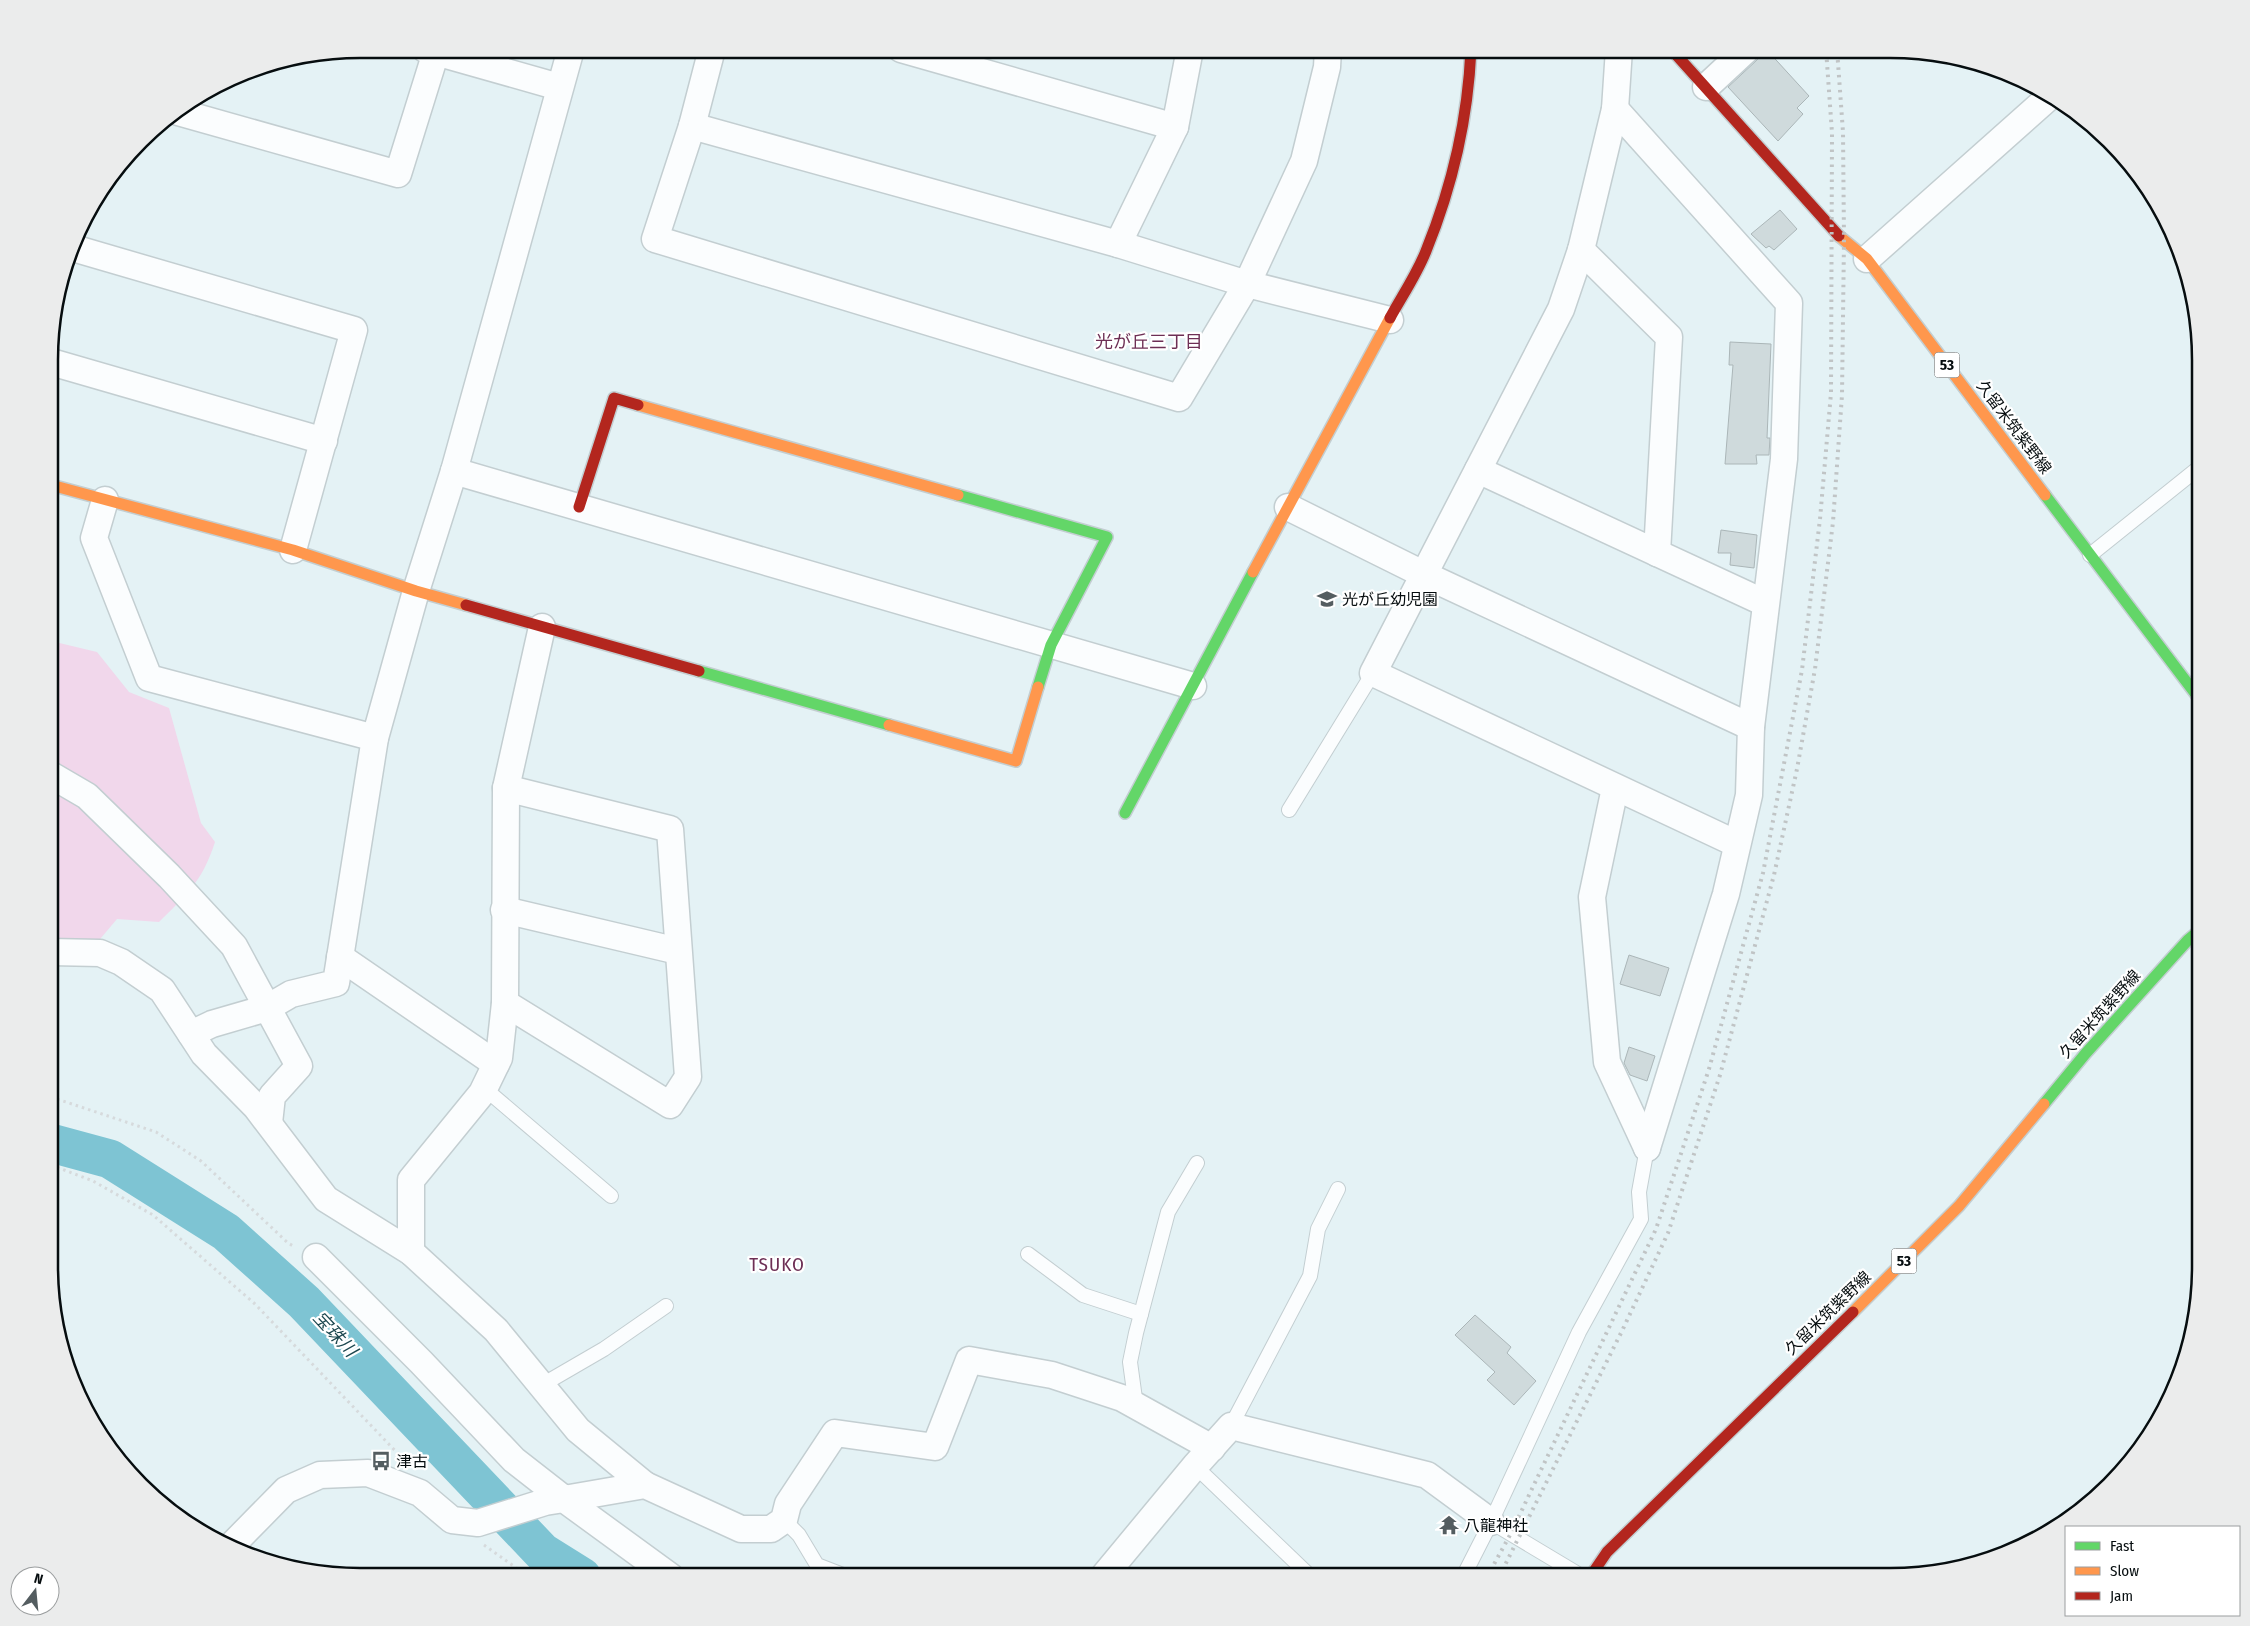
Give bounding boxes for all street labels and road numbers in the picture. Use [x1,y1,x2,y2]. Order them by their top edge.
road number: 53 [1934,352,1960,378]
street label: 久留米筑紫野線 [1973,377,2055,477]
street label: 久留米筑紫野線 [2055,966,2145,1062]
road number: 53 [1892,1248,1916,1274]
street label: 久留米筑紫野線 [1781,1267,1875,1359]

